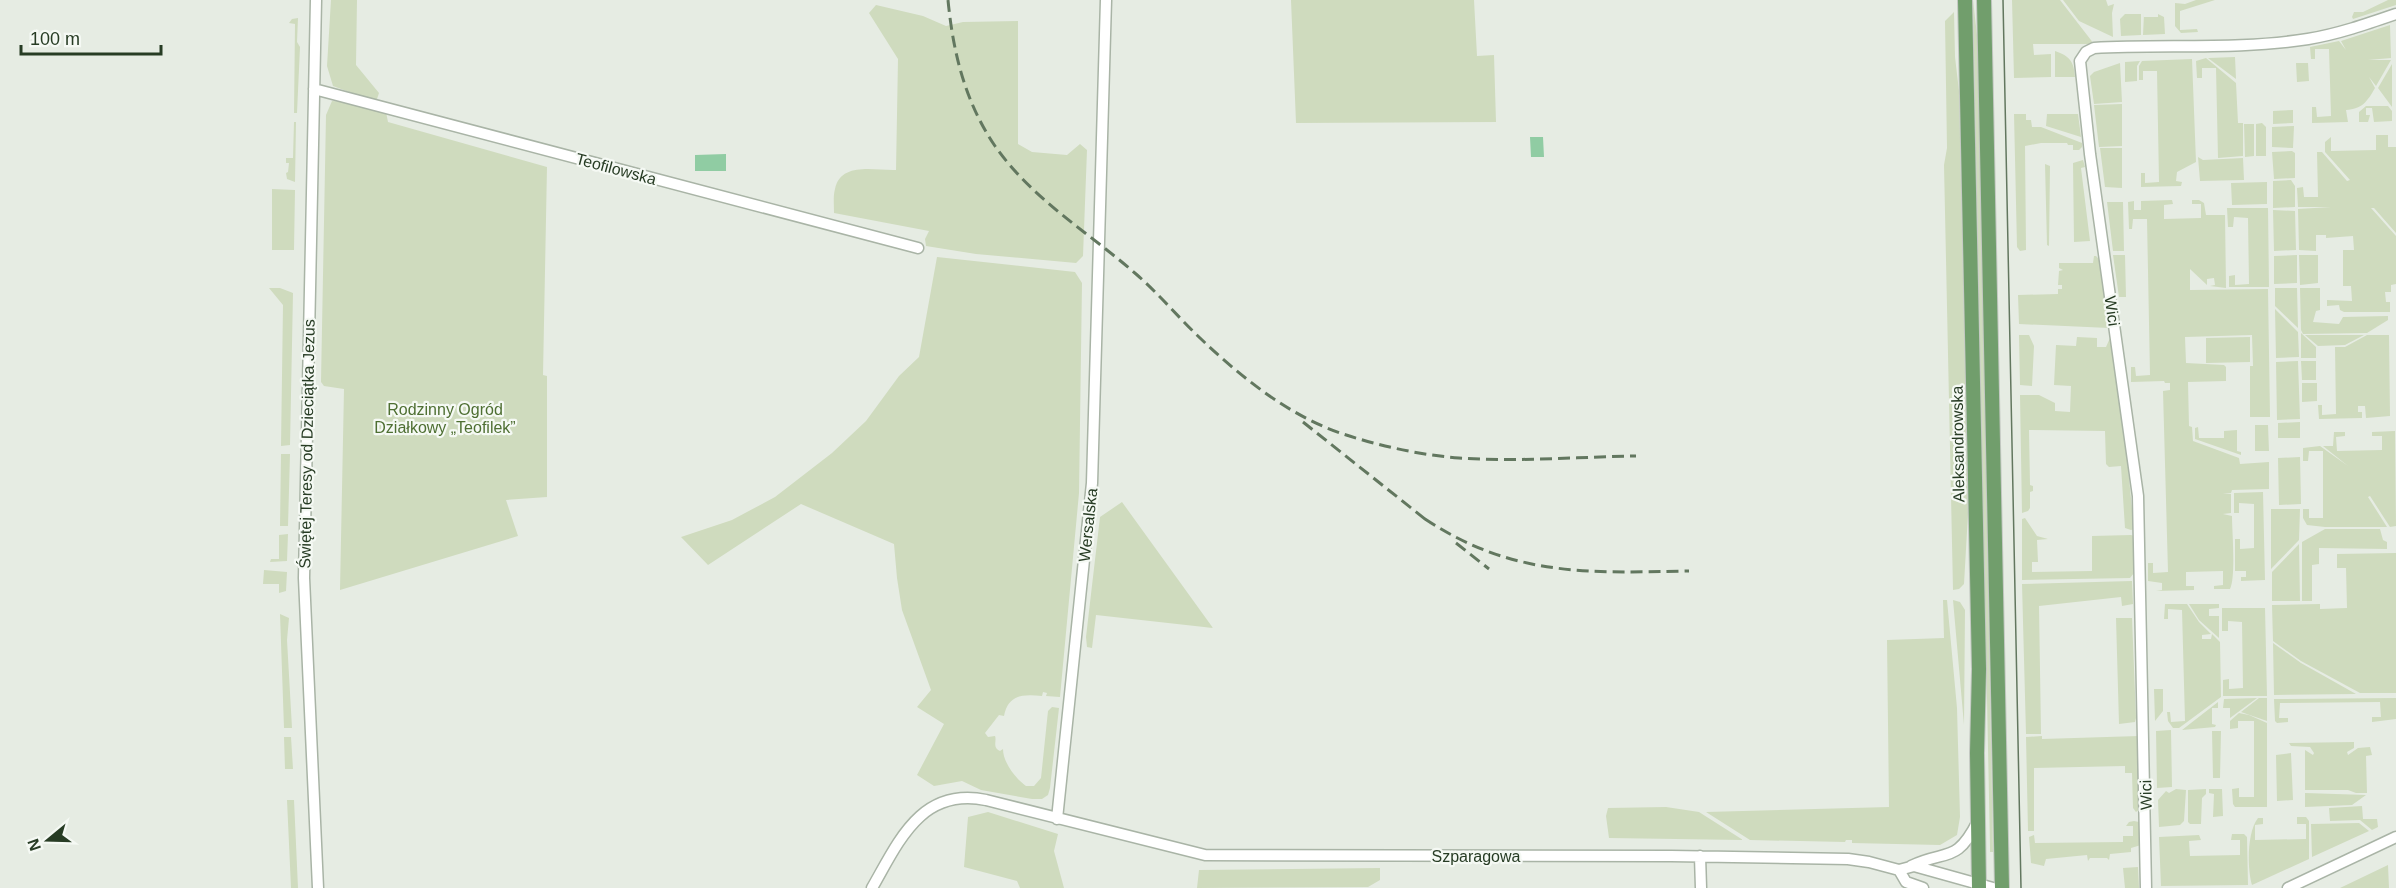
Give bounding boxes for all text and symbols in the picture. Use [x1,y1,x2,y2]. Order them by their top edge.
scale bar [21,18,160,56]
text: 100 m [30,29,80,49]
street label: Teofilowska [574,150,658,188]
street label: Wici [2101,295,2123,327]
street label: Świętej Teresy od Dzieciątka Jezus [295,319,318,569]
street label: Aleksandrowska [1948,386,1968,502]
park label: Rodzinny Ogród Działkowy „Teofilek” [374,401,516,436]
street label: Wersalska [1076,487,1100,563]
street label: Wici [2137,780,2155,810]
north arrow [18,810,78,870]
text: N [24,836,44,853]
street label: Szparagowa [1432,848,1521,865]

